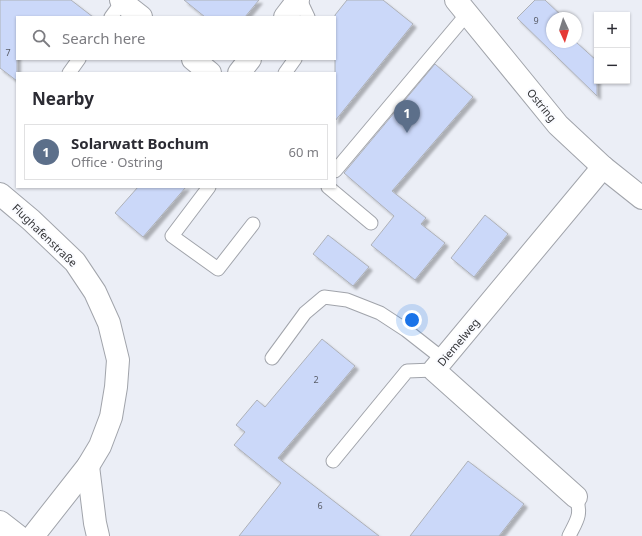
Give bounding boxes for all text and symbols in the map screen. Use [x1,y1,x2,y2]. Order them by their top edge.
north arrow [546,12,582,48]
map controls [594,12,630,84]
button: + [594,12,630,48]
house number: 9 [533,14,539,27]
search box [16,16,336,60]
icon: search [30,27,52,49]
text: Search here [62,28,145,48]
house number: 7 [5,46,11,59]
button: − [594,48,630,84]
street label: Ostring [524,85,560,125]
text: Nearby [32,87,94,110]
pin: 1 [394,100,420,133]
text: Solarwatt Bochum [71,133,209,153]
text: 1 [42,143,50,161]
text: 60 m [289,143,319,161]
text: Office · Ostring [71,153,163,171]
street label: Flughafenstraße [9,200,81,270]
your location [402,310,422,330]
street label: Diemelweg [434,315,482,369]
house number: 2 [313,373,319,386]
house number: 6 [317,499,323,512]

